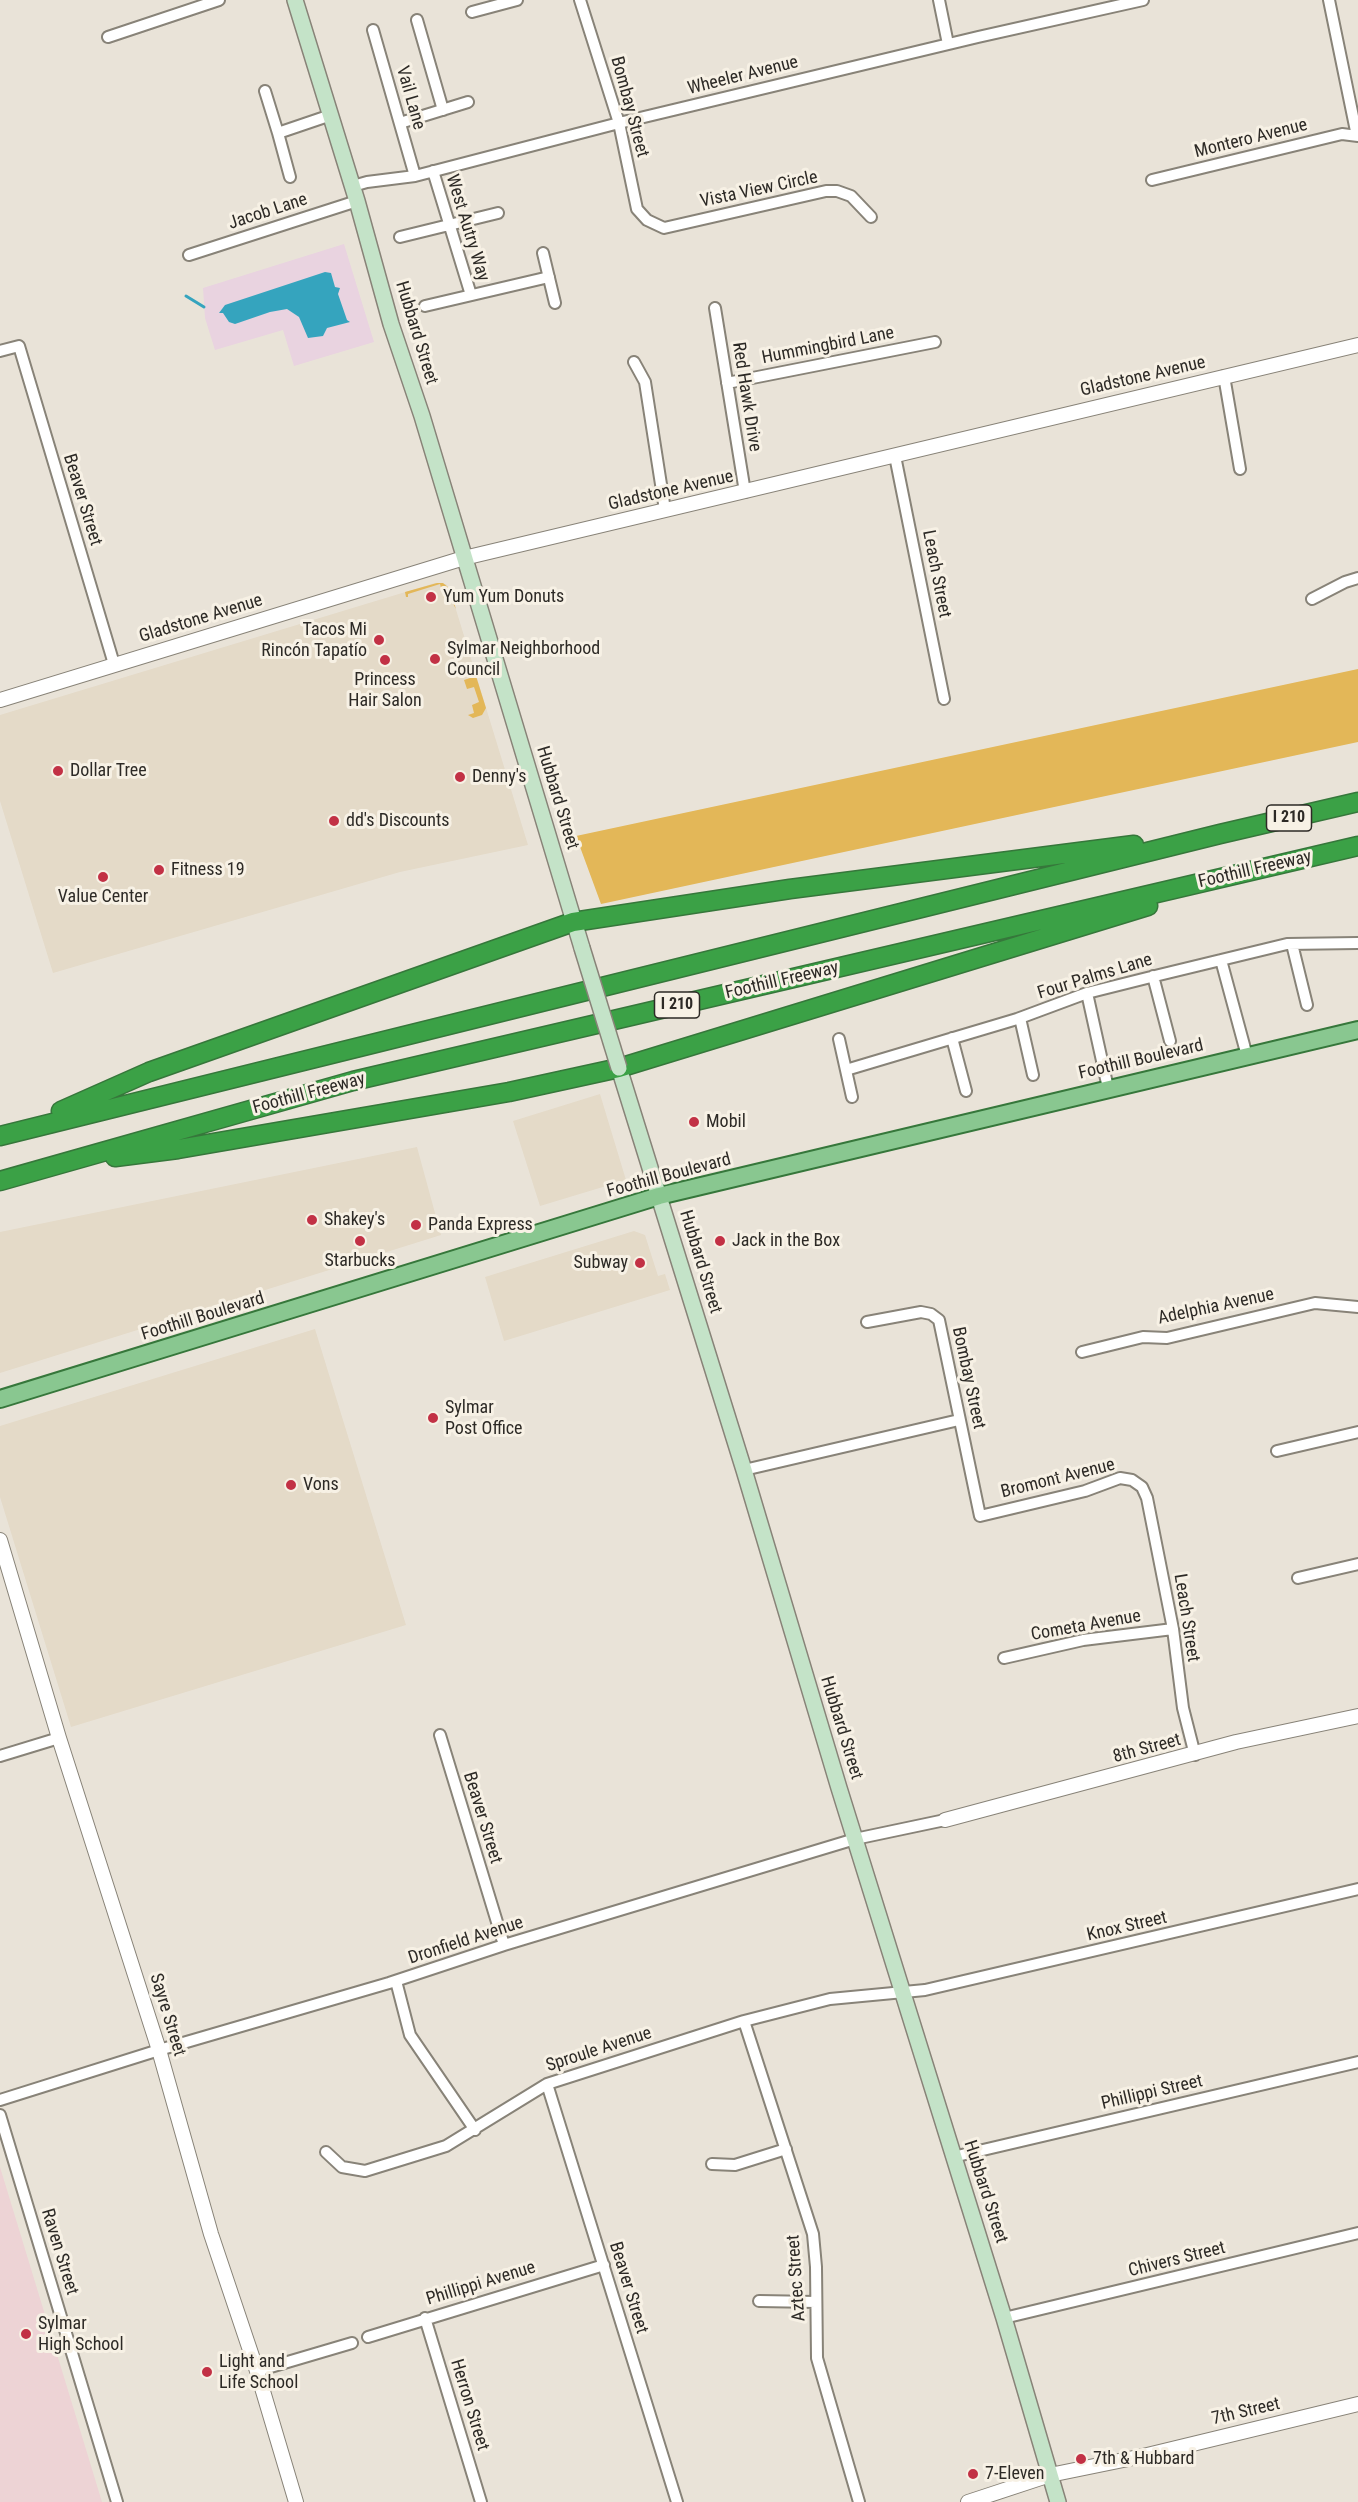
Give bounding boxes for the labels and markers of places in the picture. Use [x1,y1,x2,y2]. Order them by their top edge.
place label: Yum Yum Donuts [443,586,564,608]
marker: Yum Yum Donuts [424,590,438,604]
place label: Tacos Mi Rincón Tapatío [261,619,367,662]
marker: Tacos Mi Rincón Tapatío [372,633,386,647]
place label: Sylmar Neighborhood Council [447,638,600,680]
marker: Sylmar Neighborhood Council [428,652,442,666]
marker: Princess Hair Salon [378,653,392,667]
place label: Princess Hair Salon [348,669,422,712]
place label: Dollar Tree [70,760,147,782]
marker: Dollar Tree [51,764,65,778]
place label: Denny's [472,766,526,788]
marker: Denny's [453,770,467,784]
place label: dd's Discounts [346,810,450,832]
marker: dd's Discounts [327,814,341,828]
place label: Fitness 19 [171,859,245,881]
marker: Fitness 19 [152,863,166,877]
marker: Value Center [96,870,110,884]
place label: Value Center [58,886,148,908]
place label: Mobil [706,1111,746,1133]
marker: Mobil [687,1115,701,1129]
place label: Shakey's [324,1209,385,1231]
marker: Shakey's [305,1213,319,1227]
place label: Panda Express [428,1214,533,1236]
marker: Panda Express [409,1218,423,1232]
place label: Jack in the Box [732,1230,840,1252]
marker: Starbucks [353,1234,367,1248]
marker: Jack in the Box [713,1234,727,1248]
place label: Starbucks [325,1250,395,1272]
place label: Subway [573,1252,628,1274]
marker: Subway [633,1256,647,1270]
place label: Sylmar Post Office [445,1397,523,1440]
marker: Sylmar Post Office [426,1411,440,1425]
place label: Vons [303,1474,339,1496]
marker: Vons [284,1478,298,1492]
place label: Sylmar High School [38,2313,124,2356]
marker: Sylmar High School [19,2327,33,2341]
place label: Light and Life School [219,2351,298,2394]
marker: Light and Life School [200,2365,214,2379]
place label: 7th & Hubbard [1093,2448,1194,2470]
marker: 7th & Hubbard [1074,2452,1088,2466]
place label: 7-Eleven [985,2463,1044,2485]
marker: 7-Eleven [966,2467,980,2481]

